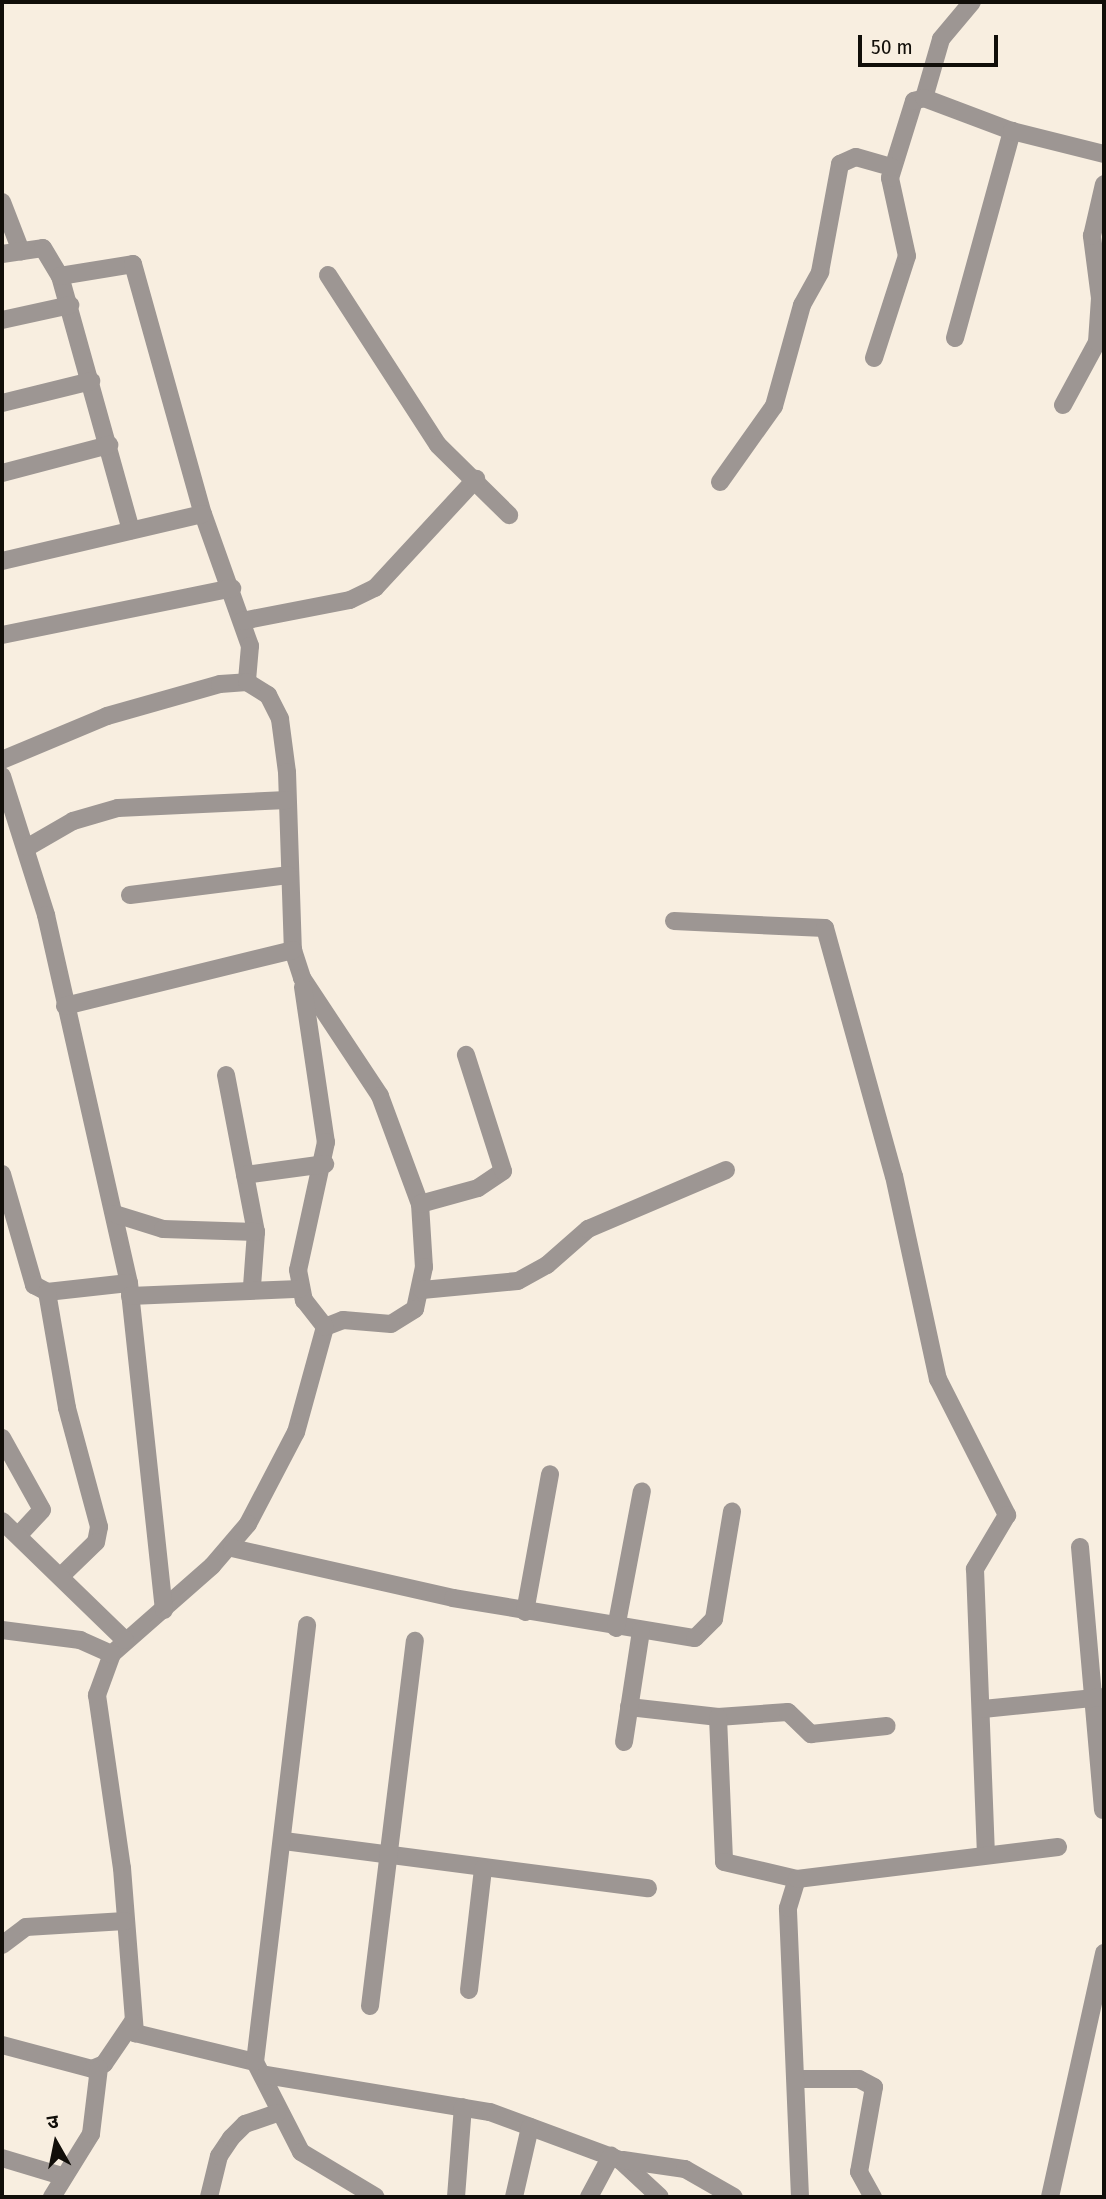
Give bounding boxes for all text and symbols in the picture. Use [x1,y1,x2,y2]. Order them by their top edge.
scale bar [861,21,1001,65]
text: 50 m [871,34,913,60]
north arrow [21,2108,91,2178]
text: उ [45,2110,60,2134]

